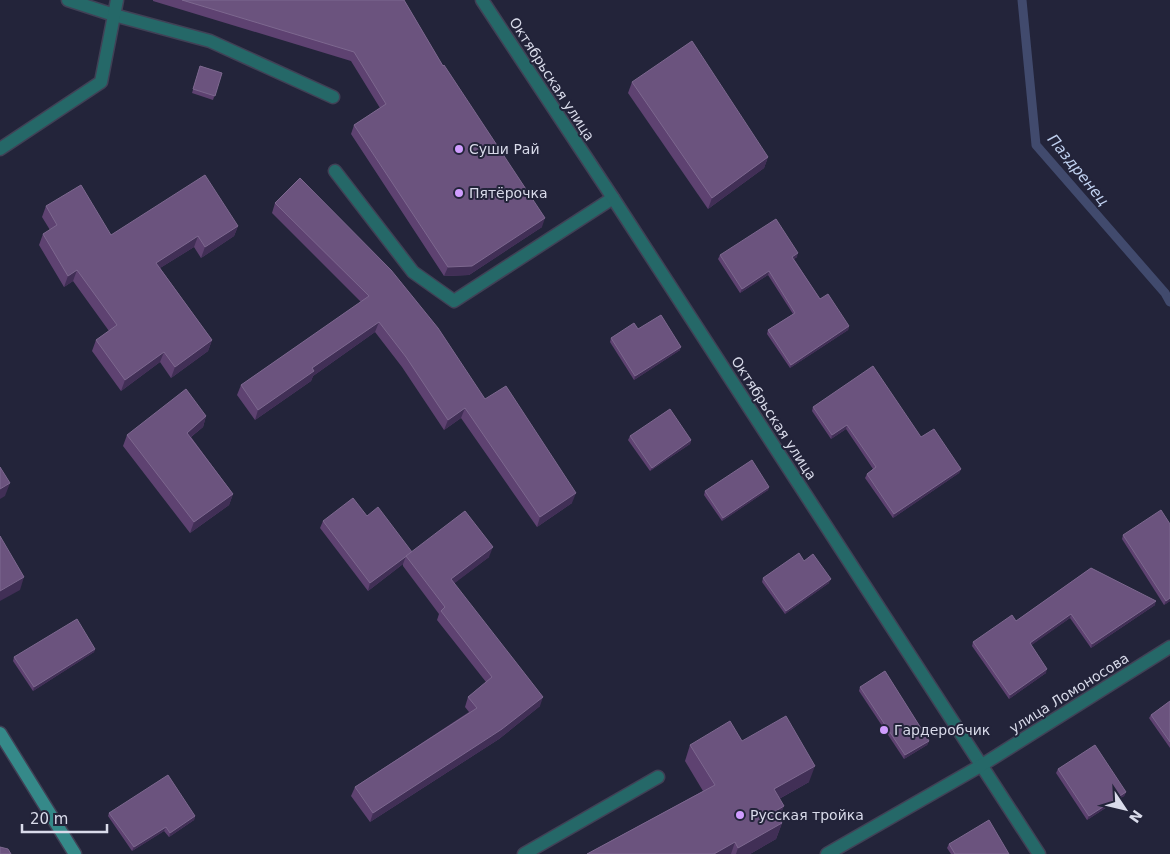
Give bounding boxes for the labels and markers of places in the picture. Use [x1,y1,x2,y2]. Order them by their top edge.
place label: Суши Рай [469,141,540,157]
marker: Суши Рай [453,143,465,155]
place label: Пятёрочка [469,185,547,201]
marker: Пятёрочка [453,187,465,199]
place label: Гардеробчик [894,722,990,738]
marker: Гардеробчик [878,724,890,736]
place label: Русская тройка [750,807,864,823]
marker: Русская тройка [734,809,746,821]

